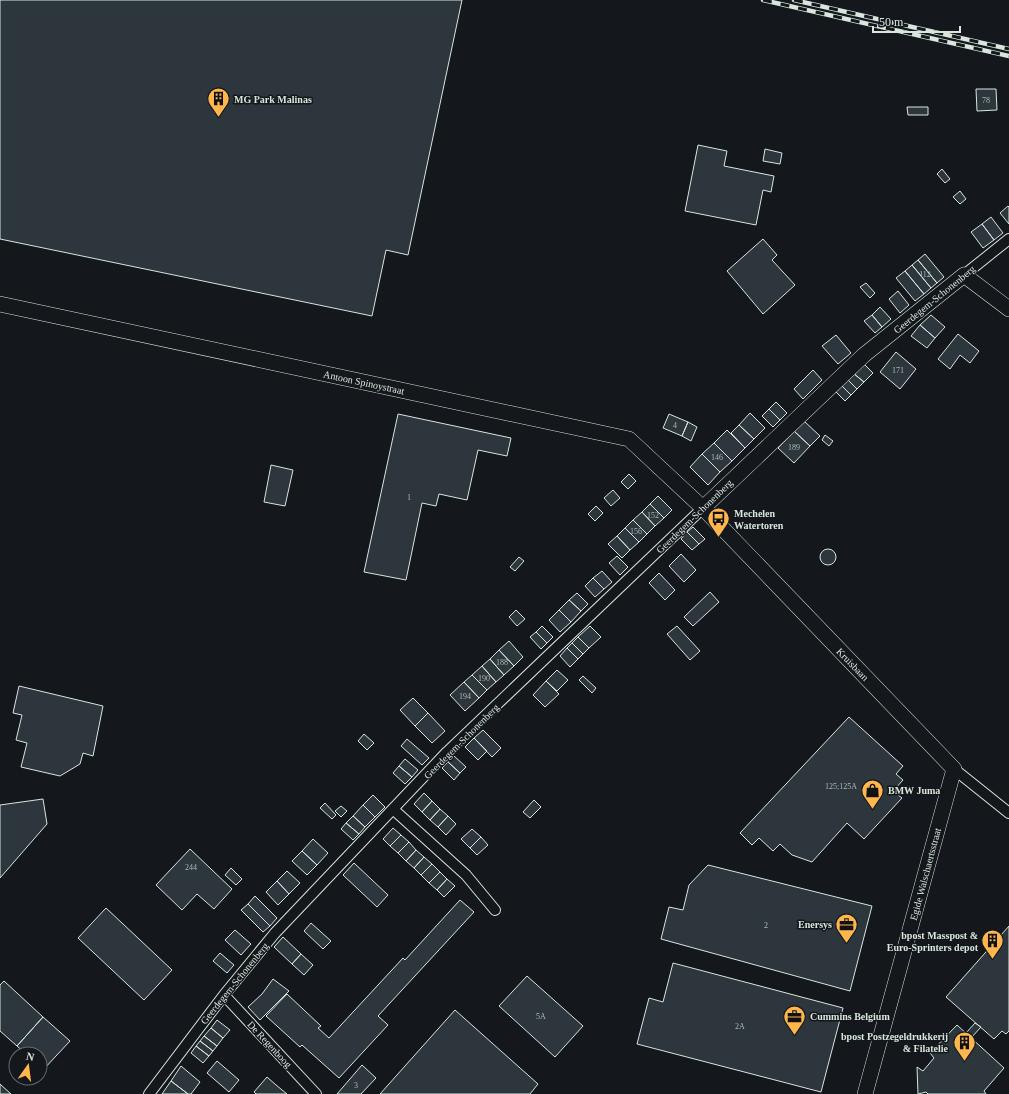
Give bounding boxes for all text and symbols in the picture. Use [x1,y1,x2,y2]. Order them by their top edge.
scale bar [873,8,960,34]
text: 50 m [879,15,904,29]
building icon: MG Park Malinas [205,86,231,119]
place label: MG Park Malinas [234,94,312,105]
house number: 78 [982,96,990,105]
street label: Geerdegem-Schonenberg [891,263,977,336]
house number: 112 [919,270,931,279]
house number: 171 [892,366,904,375]
street label: Antoon Spinoystraat [322,369,406,396]
house number: 4 [673,421,677,430]
house number: 189 [788,443,800,452]
house number: 146 [711,453,723,462]
street label: Geerdegem-Schonenberg [654,477,735,556]
house number: 1 [407,493,411,502]
bus stop icon: Mechelen Watertoren [706,506,732,539]
place label: Mechelen Watertoren [734,508,784,531]
house number: 152 [647,511,659,520]
house number: 156 [630,527,642,536]
street label: Kruisbaan [834,646,871,683]
house number: 188 [496,658,508,667]
house number: 190 [478,674,490,683]
house number: 194 [459,692,471,701]
street label: Geerdegem-Schonenberg [422,702,501,781]
shop icon: BMW Juma [860,777,886,810]
house number: 125;125A [825,782,857,791]
place label: BMW Juma [888,785,940,796]
street label: Egide Walschaertsstraat [908,826,943,922]
house number: 244 [185,863,197,872]
office icon: Enersys [834,911,860,944]
place label: Enersys [798,919,832,930]
house number: 2 [764,921,768,930]
building icon: bpost Masspost & Euro-Sprinters depot [980,928,1006,961]
place label: bpost Masspost & Euro-Sprinters depot [887,930,979,953]
street label: Geerdegem-Schonenberg [198,940,271,1026]
office icon: Cummins Belgium [781,1003,807,1036]
place label: Cummins Belgium [810,1011,890,1022]
house number: 5A [536,1012,546,1021]
street label: De Regenboog [245,1019,294,1070]
house number: 2A [735,1022,745,1031]
building icon: bpost Postzegeldrukkerij & Filatelie [951,1029,977,1062]
place label: bpost Postzegeldrukkerij & Filatelie [841,1031,949,1054]
north arrow [8,1046,48,1086]
text: N [25,1050,36,1063]
house number: 3 [354,1081,358,1090]

